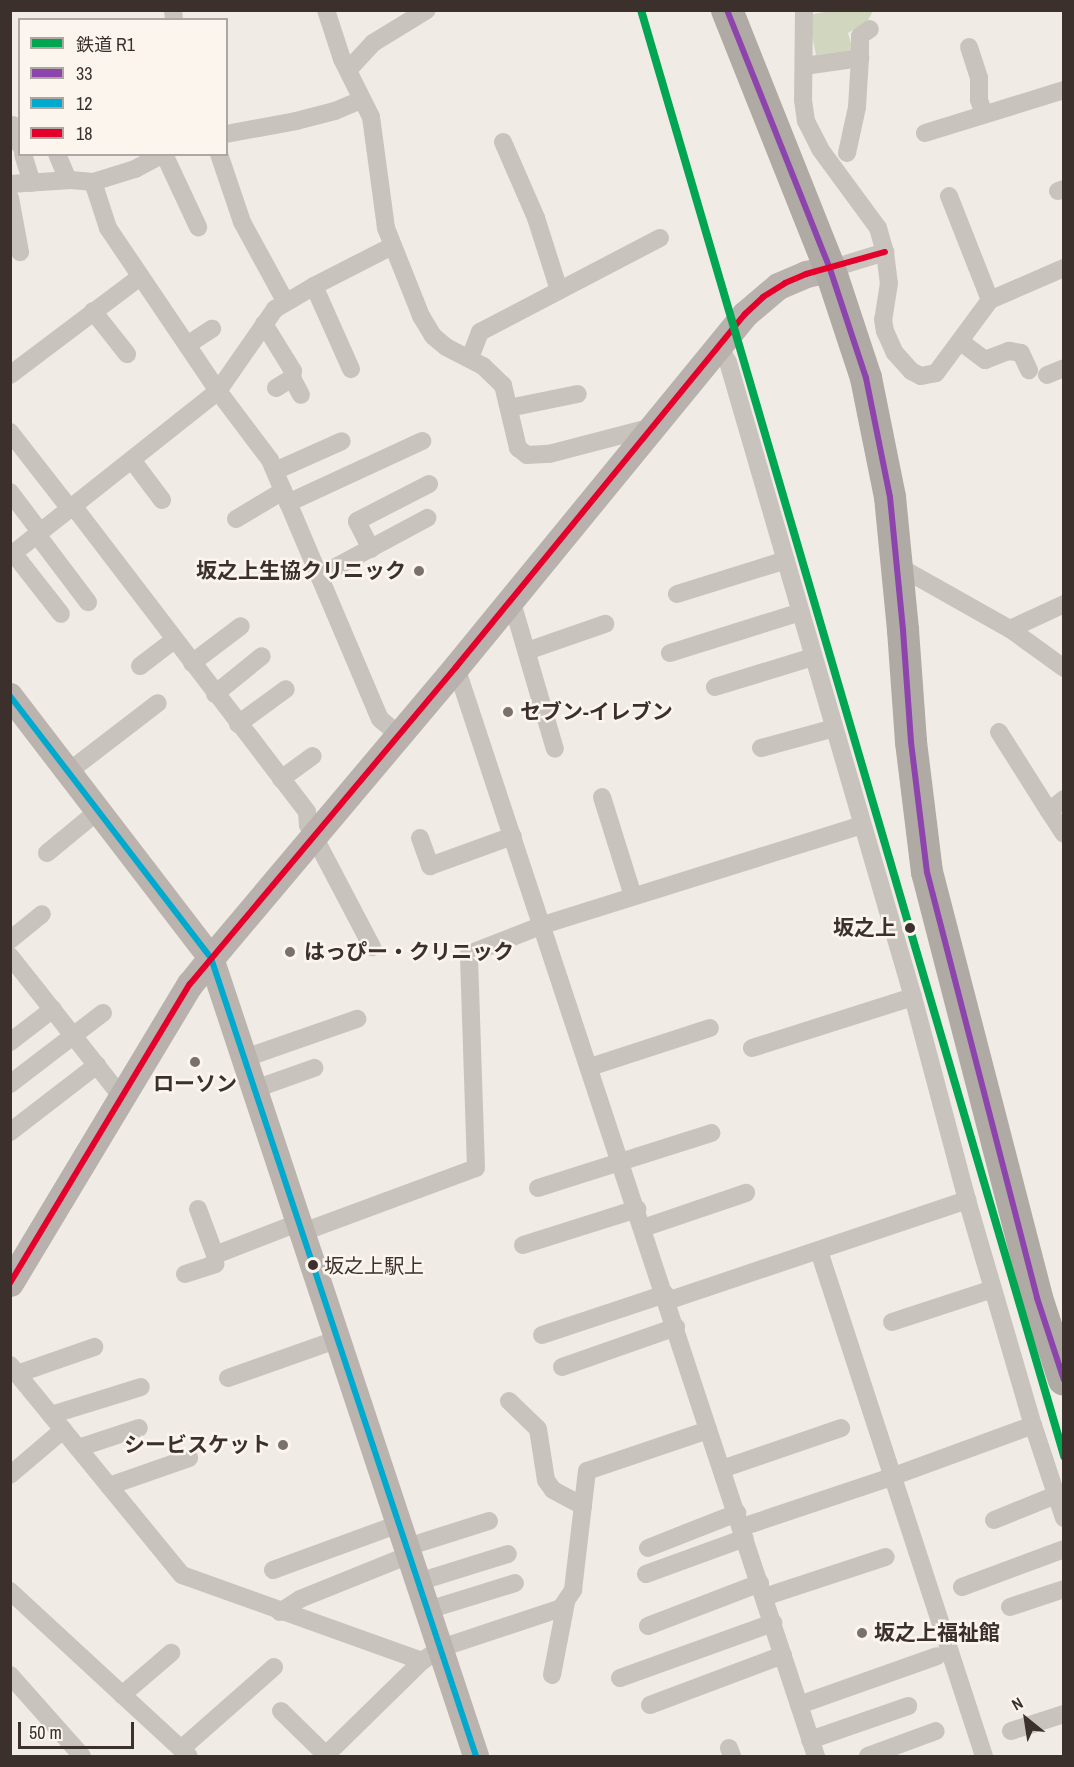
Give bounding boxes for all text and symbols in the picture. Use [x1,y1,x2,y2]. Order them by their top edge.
legend [18,18,228,156]
text: 鉄道 R1 [76,32,135,57]
text: 33 [76,61,92,86]
text: 12 [76,91,92,116]
text: 18 [76,121,92,146]
place label: 坂之上生協クリニック [196,558,406,584]
marker: 坂之上生協クリニック [410,562,428,580]
place label: セブン-イレブン [520,699,673,725]
marker: セブン-イレブン [501,705,515,719]
place label: 坂之上 [833,915,896,941]
marker: 坂之上 [901,919,919,937]
place label: はっぴー・クリニック [304,939,514,965]
marker: はっぴー・クリニック [281,943,299,961]
marker: ローソン [188,1055,202,1069]
place label: ローソン [153,1071,237,1097]
place label: 坂之上駅上 [324,1253,424,1277]
marker: 坂之上駅上 [307,1259,319,1271]
place label: シービスケット [124,1432,271,1458]
marker: シービスケット [276,1438,290,1452]
place label: 坂之上福祉館 [874,1620,1000,1646]
marker: 坂之上福祉館 [855,1626,869,1640]
north arrow [996,1689,1056,1749]
text: N [1007,1692,1027,1715]
scale bar [21,1710,136,1748]
text: 50 m [29,1720,62,1745]

